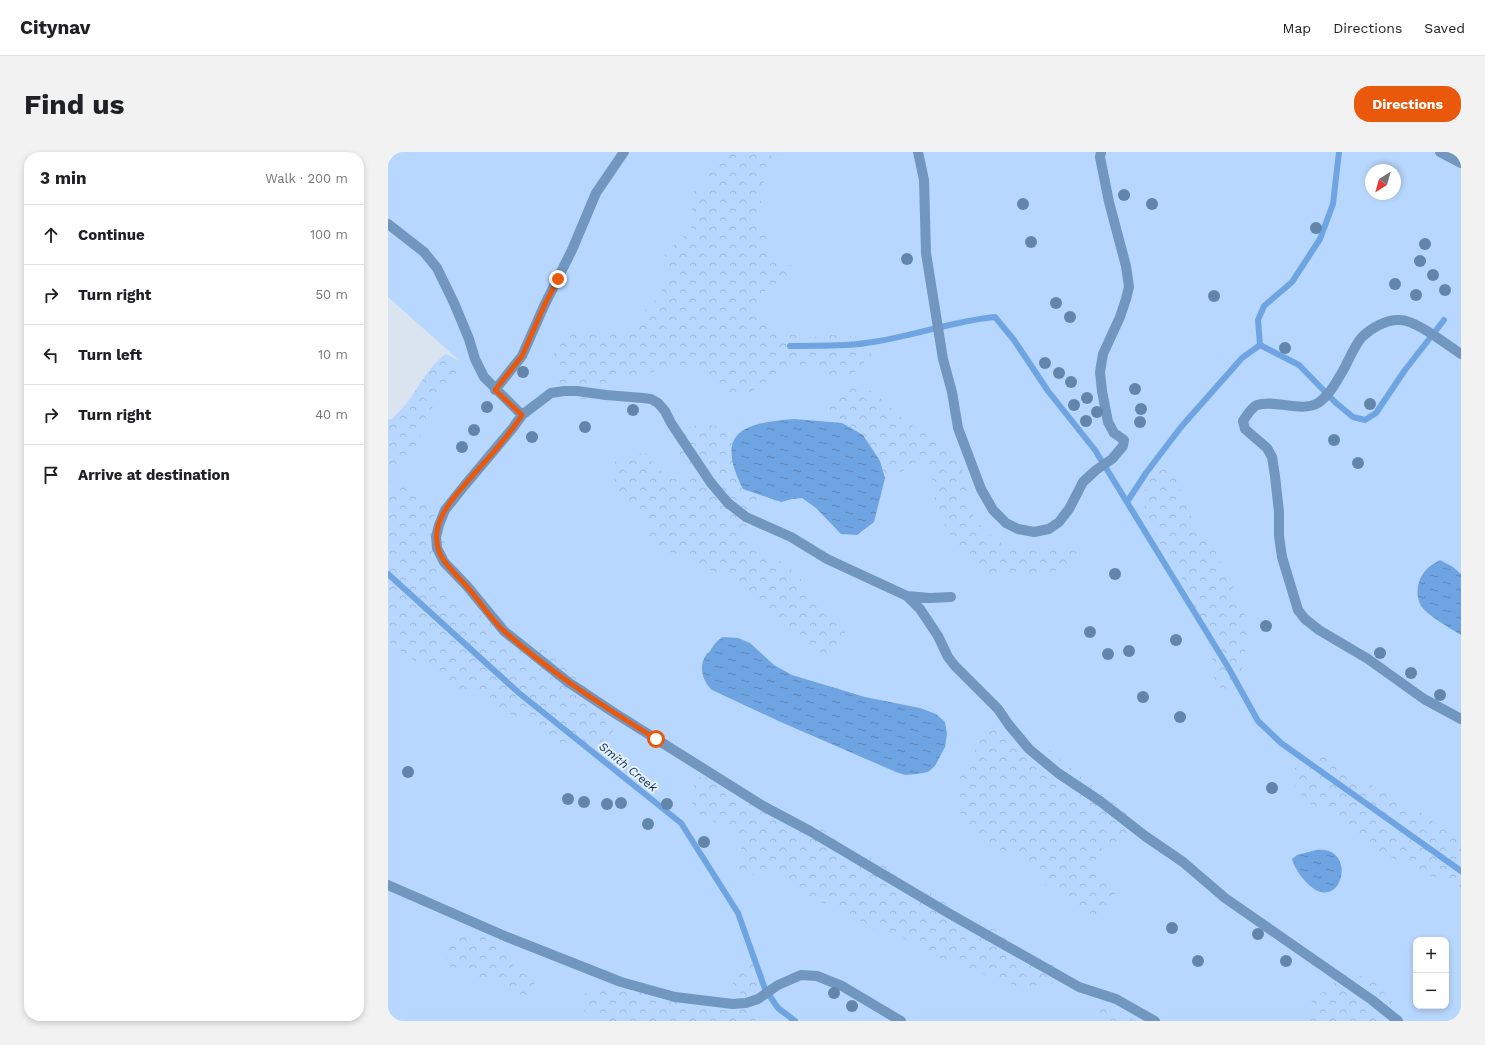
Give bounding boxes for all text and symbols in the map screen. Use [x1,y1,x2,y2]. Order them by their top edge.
text: Citynav [20,16,91,39]
text: Map [1283,20,1311,36]
text: Directions [1333,20,1402,36]
text: Saved [1424,20,1465,36]
button: Directions [1354,86,1461,122]
text: Find us [24,88,124,121]
north arrow [1365,164,1401,200]
text: 3 min [40,168,86,188]
text: Walk · 200 m [265,171,348,186]
icon: ahead [40,224,62,246]
text: Continue [78,226,145,244]
text: 100 m [310,227,348,242]
route end [549,270,567,288]
icon: right [40,284,62,306]
text: Turn right [78,286,151,304]
text: 50 m [316,287,348,302]
icon: left [40,344,62,366]
text: Turn left [78,346,142,364]
text: 10 m [318,347,348,362]
icon: right [40,404,62,426]
text: Turn right [78,406,151,424]
text: 40 m [315,407,348,422]
icon: arrive [40,464,62,486]
text: Arrive at destination [78,466,230,484]
route start [647,730,665,748]
water label: Smith Creek [596,739,660,795]
map controls [1413,937,1449,1009]
button: + [1413,937,1449,973]
button: − [1413,973,1449,1009]

